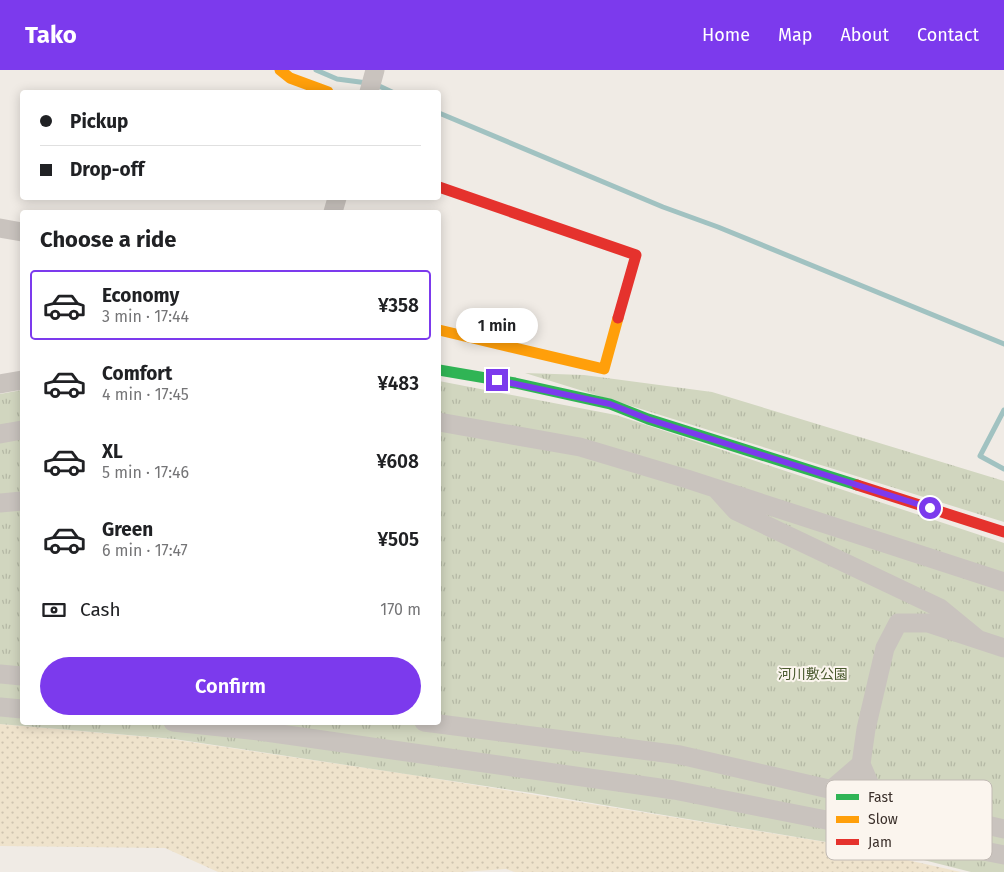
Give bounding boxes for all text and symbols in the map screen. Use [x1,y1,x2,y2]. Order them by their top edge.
text: Tako [25,21,77,49]
text: Home [702,24,750,46]
text: Map [778,24,812,46]
text: About [840,24,889,46]
text: Contact [917,24,979,46]
text: Pickup [70,110,128,133]
text: Drop-off [70,158,144,181]
text: Choose a ride [40,226,176,253]
icon: car [42,283,87,328]
text: Economy [102,284,179,307]
text: ¥358 [378,294,419,317]
text: 3 min · 17:44 [102,307,189,326]
callout: 1 min [456,308,538,342]
text: 1 min [478,316,516,335]
icon: car [42,361,87,406]
text: Comfort [102,362,172,385]
route end [486,369,508,391]
text: ¥483 [377,372,419,395]
text: 4 min · 17:45 [102,385,189,404]
icon: car [42,439,87,484]
text: XL [102,440,123,463]
text: ¥608 [376,450,419,473]
text: 5 min · 17:46 [102,463,189,482]
route start [919,497,941,519]
icon: car [42,517,87,562]
text: Green [102,518,153,541]
text: ¥505 [378,528,419,551]
text: 6 min · 17:47 [102,541,188,560]
icon: cash [40,596,68,624]
text: Cash [80,598,121,621]
text: 170 m [380,600,421,619]
button: Confirm [40,657,421,715]
park label: 河川敷公園 [778,666,848,683]
legend [826,780,992,860]
text: Fast [868,789,894,806]
text: Slow [868,811,898,828]
text: Jam [868,834,892,851]

